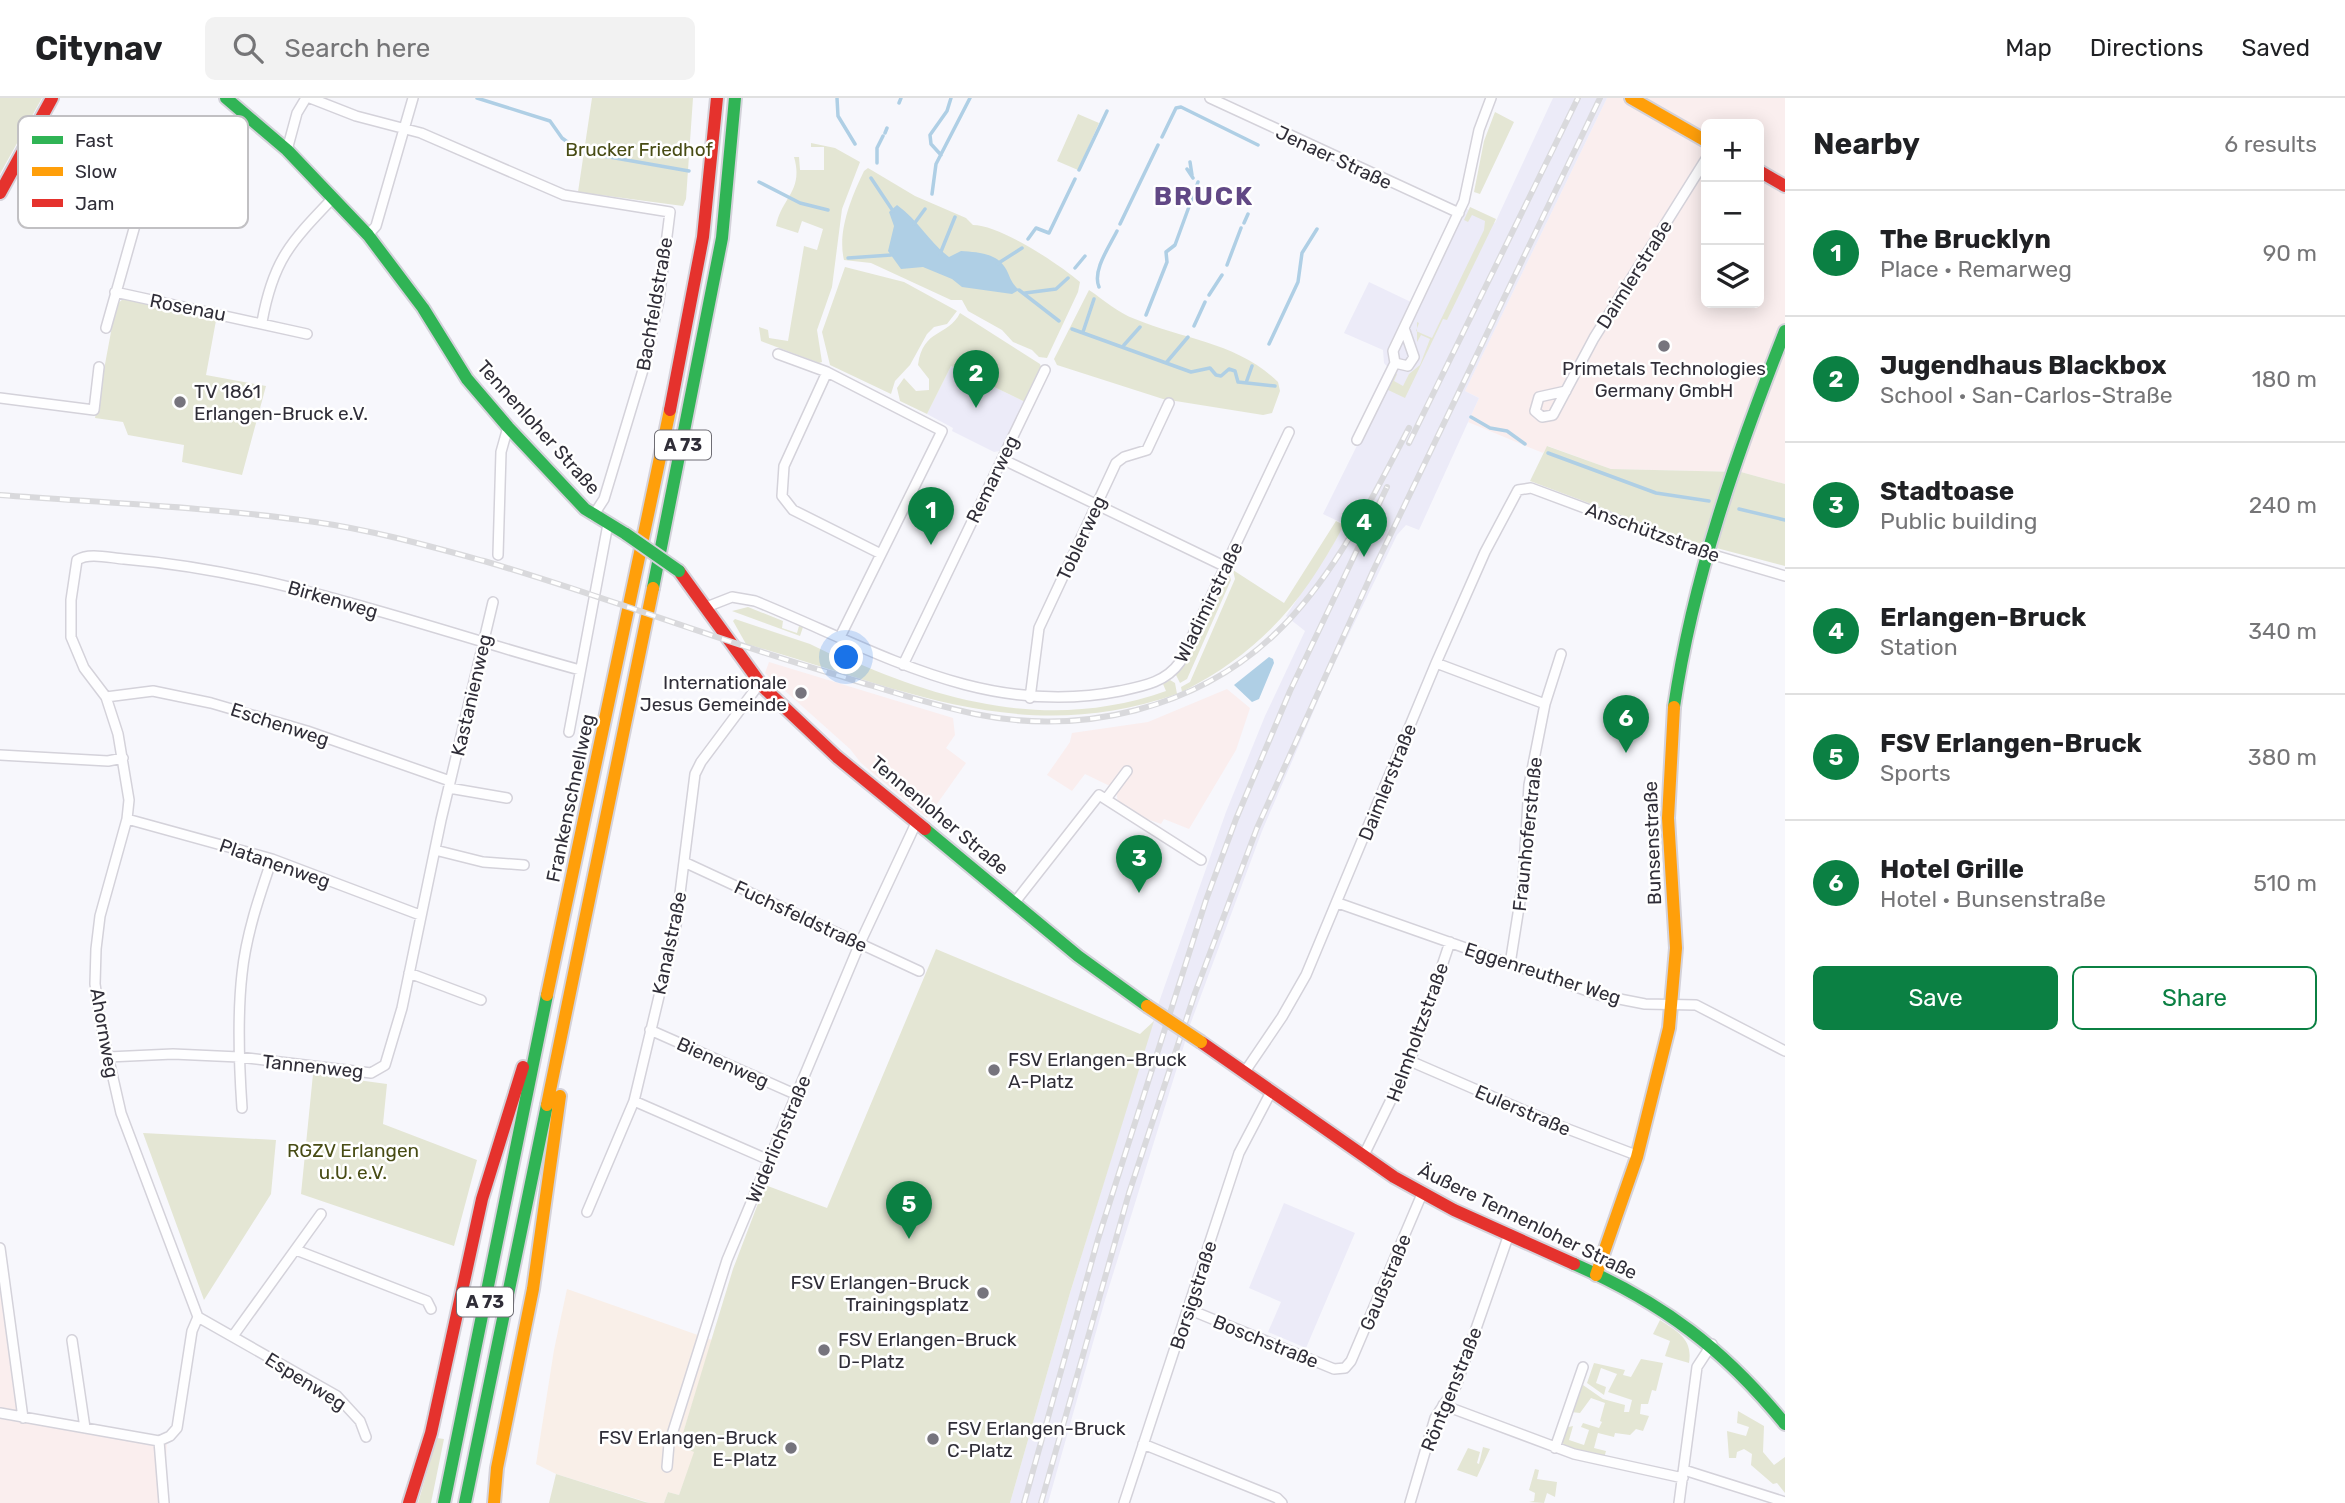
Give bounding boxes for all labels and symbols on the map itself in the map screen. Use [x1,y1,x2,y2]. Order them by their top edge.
legend [18,116,248,228]
street label: Jenaer Straße [1272,121,1395,194]
text: Fast [75,129,114,152]
park label: Brucker Friedhof [565,138,713,161]
text: Slow [75,160,117,183]
district label: BRUCK [1154,181,1254,212]
text: Jam [75,192,114,215]
street label: Daimlerstraße [1592,216,1677,333]
street label: Bachfeldstraße [631,235,678,373]
street label: Rosenau [148,289,228,326]
marker: Primetals Technologies Germany GmbH [1656,338,1672,354]
pin: 2 [953,350,999,408]
street label: Tennenloher Straße [472,355,605,499]
place label: Primetals Technologies Germany GmbH [1562,357,1766,402]
place label: TV 1861 Erlangen-Bruck e.V. [194,380,368,425]
marker: TV 1861 Erlangen-Bruck e.V. [172,394,188,410]
road number: A 73 [655,430,711,460]
street label: Remarweg [961,432,1024,527]
pin: 1 [908,487,954,545]
street label: Toblerweg [1052,492,1111,584]
street label: Anschützstraße [1583,498,1723,567]
pin: 4 [1341,499,1387,557]
street label: Wladimirstraße [1169,538,1248,666]
street label: Birkenweg [285,576,381,623]
street label: Kastanienweg [446,632,497,758]
your location [829,640,863,674]
place label: Internationale Jesus Gemeinde [640,671,787,716]
marker: Internationale Jesus Gemeinde [793,685,809,701]
pin: 6 [1603,695,1649,753]
street label: Eschenweg [228,698,332,751]
street label: Frankenschnellweg [541,712,600,884]
street label: Daimlerstraße [1354,720,1421,844]
street label: Tennenloher Straße [866,751,1013,880]
street label: Fraunhoferstraße [1508,756,1547,912]
street label: Bunsenstraße [1639,781,1666,905]
street label: Platanenweg [216,834,333,893]
pin: 3 [1116,835,1162,893]
street label: Fuchsfeldstraße [731,876,871,957]
street label: Kanalstraße [647,889,692,997]
street label: Eggenreuther Weg [1462,937,1624,1010]
street label: Helmholtzstraße [1382,959,1453,1105]
street label: Ahornweg [85,986,124,1080]
street label: Bienenweg [673,1032,772,1093]
place label: FSV Erlangen-Bruck A-Platz [1008,1048,1187,1093]
street label: Tannenweg [261,1050,365,1083]
marker: FSV Erlangen-Bruck A-Platz [986,1062,1002,1078]
street label: Widerlichstraße [741,1072,816,1207]
street label: Eulerstraße [1471,1080,1574,1141]
park label: RGZV Erlangen u.U. e.V. [287,1139,419,1184]
street label: Äußere Tennenloher Straße [1415,1158,1641,1285]
pin: 5 [886,1181,932,1239]
street label: Gaußstraße [1355,1231,1416,1334]
street label: Borsigstraße [1165,1238,1222,1352]
place label: FSV Erlangen-Bruck Trainingsplatz [791,1271,969,1316]
marker: FSV Erlangen-Bruck Trainingsplatz [975,1285,991,1301]
road number: A 73 [457,1288,513,1316]
street label: Boschstraße [1210,1310,1322,1373]
street label: Röntgenstraße [1416,1324,1487,1455]
place label: FSV Erlangen-Bruck D-Platz [838,1328,1017,1373]
marker: FSV Erlangen-Bruck D-Platz [816,1342,832,1358]
street label: Espenweg [261,1347,351,1415]
place label: FSV Erlangen-Bruck C-Platz [947,1417,1126,1462]
place label: FSV Erlangen-Bruck E-Platz [599,1426,777,1471]
marker: FSV Erlangen-Bruck C-Platz [925,1431,941,1447]
marker: FSV Erlangen-Bruck E-Platz [783,1440,799,1456]

